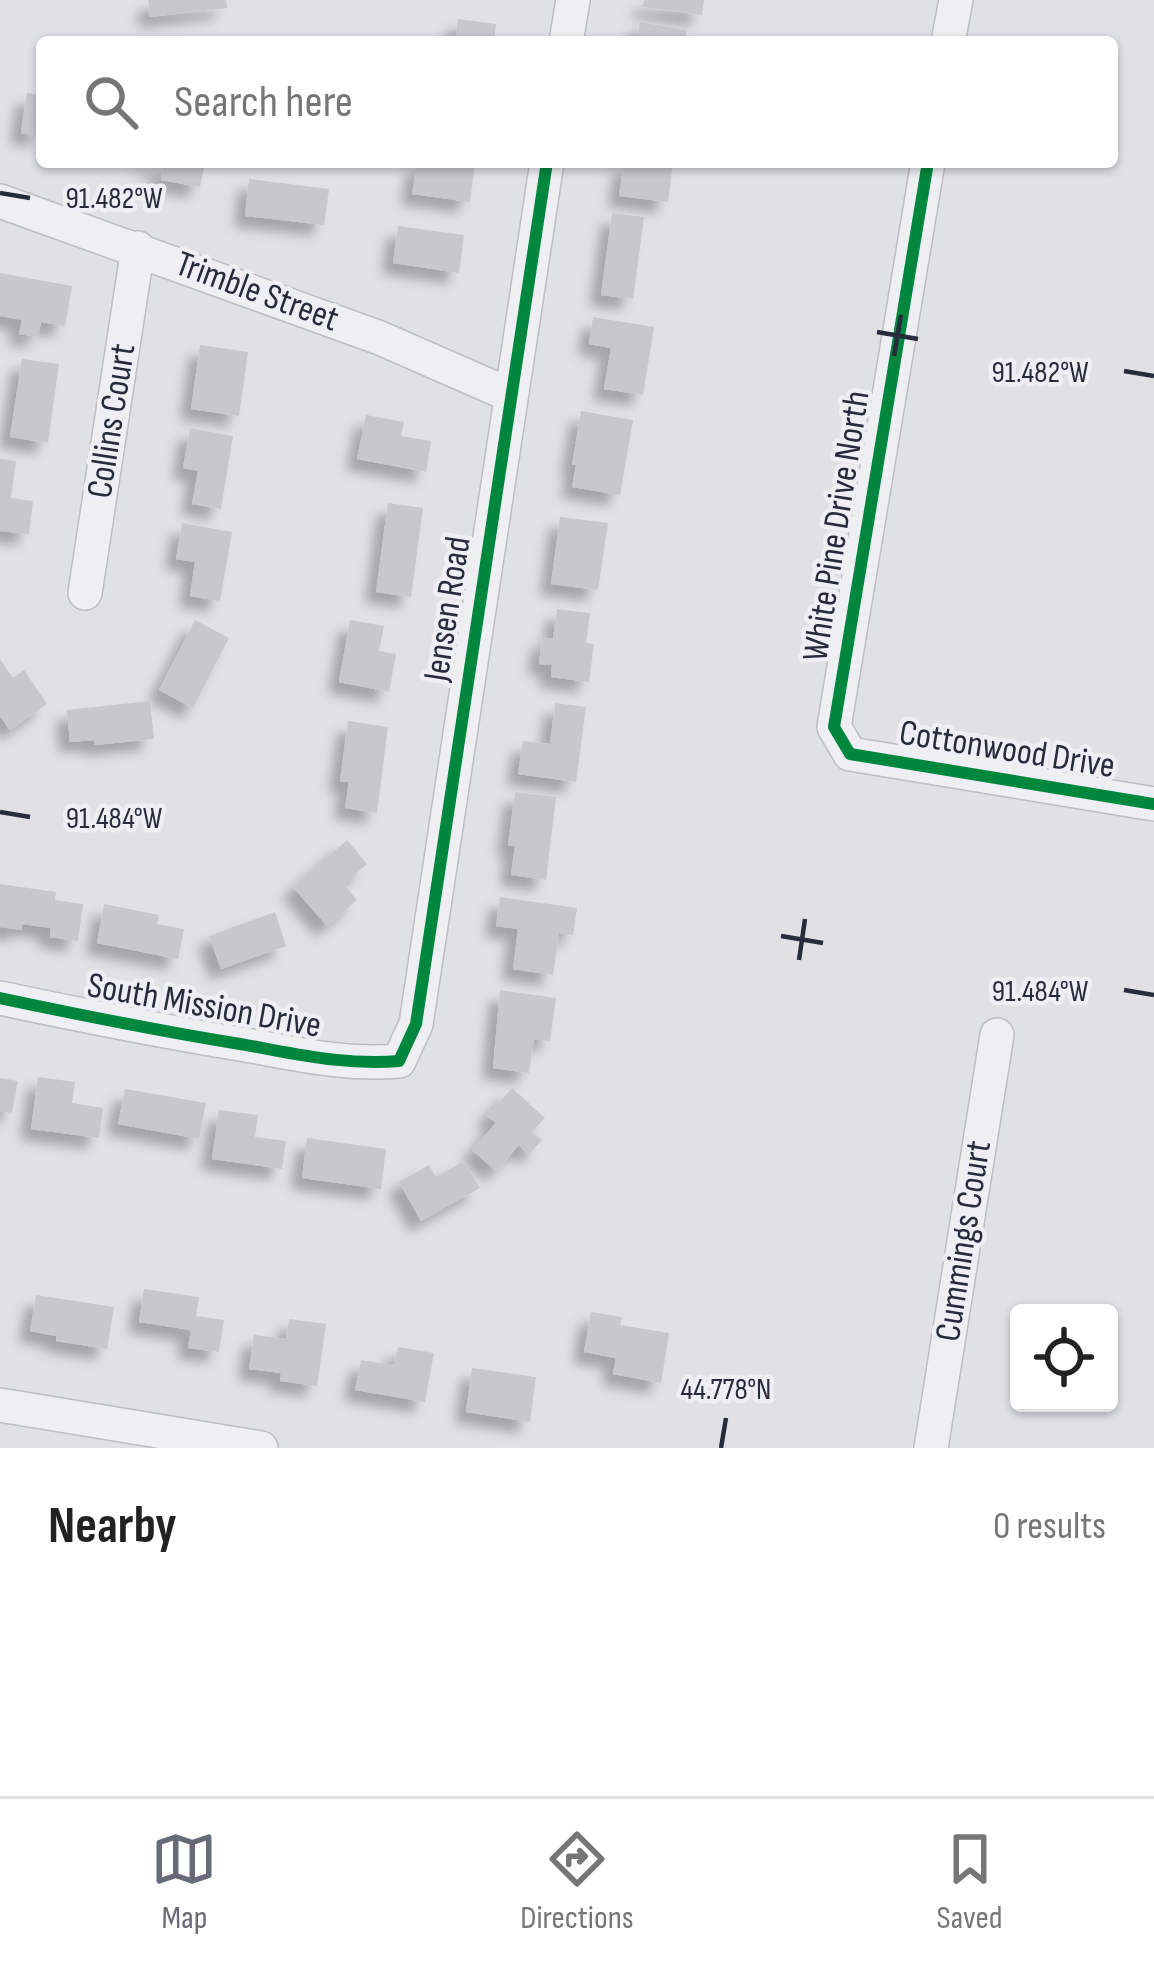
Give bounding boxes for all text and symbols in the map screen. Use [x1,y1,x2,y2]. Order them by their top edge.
search box [36,36,1118,168]
icon: search [78,69,144,135]
text: Search here [174,75,353,130]
text: 91.482°W [65,181,163,217]
street label: Trimble Street [170,243,344,341]
street label: Collins Court [79,341,145,501]
text: 91.482°W [991,355,1089,391]
street label: White Pine Drive North [794,388,880,664]
street label: Jensen Road [415,534,481,685]
street label: Cottonwood Drive [896,712,1118,788]
text: 91.484°W [66,801,163,837]
street label: South Mission Drive [84,964,324,1048]
text: 91.484°W [992,974,1089,1010]
street label: Cummings Court [927,1138,1001,1344]
map controls [1010,1304,1118,1412]
button: locate [1010,1304,1118,1412]
text: 44.778°N [681,1372,771,1408]
text: Nearby [48,1496,177,1557]
text: 0 results [993,1503,1106,1550]
tab: Map [151,1826,217,1938]
tab: Directions [520,1826,634,1938]
tab: Saved [936,1826,1003,1938]

